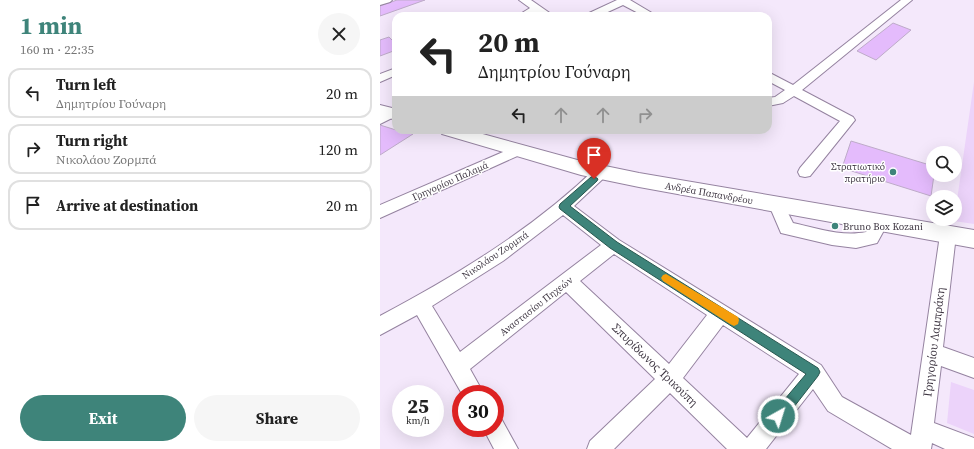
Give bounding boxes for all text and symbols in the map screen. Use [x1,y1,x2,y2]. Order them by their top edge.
text: 1 min [20,9,82,42]
button: close [318,13,360,55]
text: 20 m [478,23,540,61]
icon: left [412,28,464,80]
text: 160 m · 22:35 [20,41,94,58]
text: Δημητρίου Γούναρη [478,59,631,84]
text: Turn left [56,74,116,95]
icon: left [22,82,44,104]
text: 20 m [326,83,358,104]
text: Δημητρίου Γούναρη [56,95,166,112]
icon: left [508,104,530,126]
icon: ahead [550,104,572,126]
icon: ahead [592,104,614,126]
icon: right [634,104,656,126]
text: Turn right [56,130,128,151]
icon: right [22,138,44,160]
pin [577,138,611,179]
text: 120 m [318,139,358,160]
icon: arrive [583,144,605,166]
map controls [926,146,962,226]
button: search [926,146,962,182]
text: Νικολάου Ζορμπά [56,151,156,168]
street label: Γρηγορίου Παλαμά [410,158,490,204]
place label: Στρατιωτικό πρατήριο [831,160,885,185]
marker: Στρατιωτικό πρατήριο [888,167,898,177]
street label: Ανδρέα Παπανδρέου [664,179,754,207]
button: layers [926,190,962,226]
icon: arrive [22,194,44,216]
text: Arrive at destination [56,195,198,216]
text: 20 m [326,195,358,216]
place label: Bruno Box Kozani [843,220,923,233]
marker: Bruno Box Kozani [830,221,840,231]
street label: Νικολάου Ζορμπά [459,228,531,282]
street label: Αναστασίου Πηχεών [497,273,575,339]
street label: Γρηγορίου Λαμπράκη [919,286,949,398]
street label: Σπυρίδωνος Τρικούπη [609,320,701,410]
speed limit sign: 30 [452,385,504,437]
text: 25 [407,392,429,420]
button: Exit [20,395,186,441]
button: Share [194,395,360,441]
position arrow [757,395,799,437]
text: km/h [406,414,430,427]

